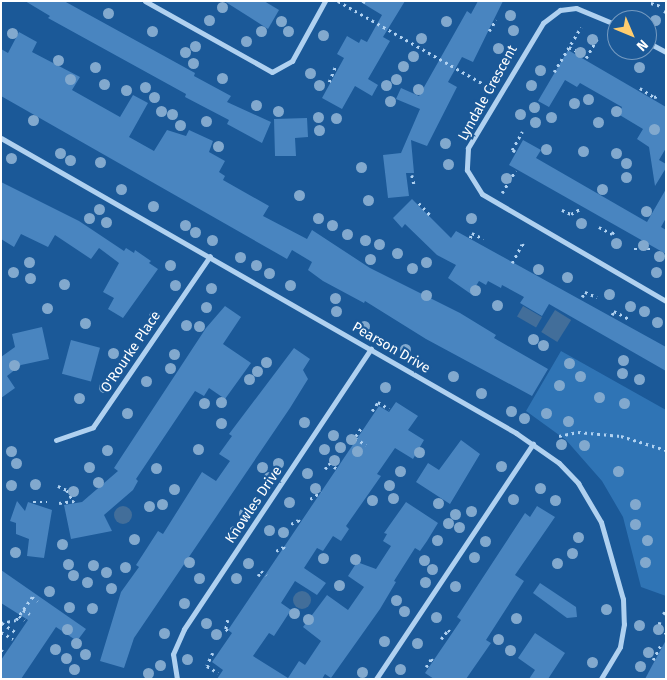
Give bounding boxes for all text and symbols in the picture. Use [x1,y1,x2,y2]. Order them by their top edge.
north arrow [607,10,657,60]
text: N [633,36,652,55]
street label: Lyndale Crescent [455,42,521,144]
street label: O'Rourke Place [98,308,164,396]
street label: Pearson Drive [349,319,433,377]
street label: Knowles Drive [222,463,286,547]

